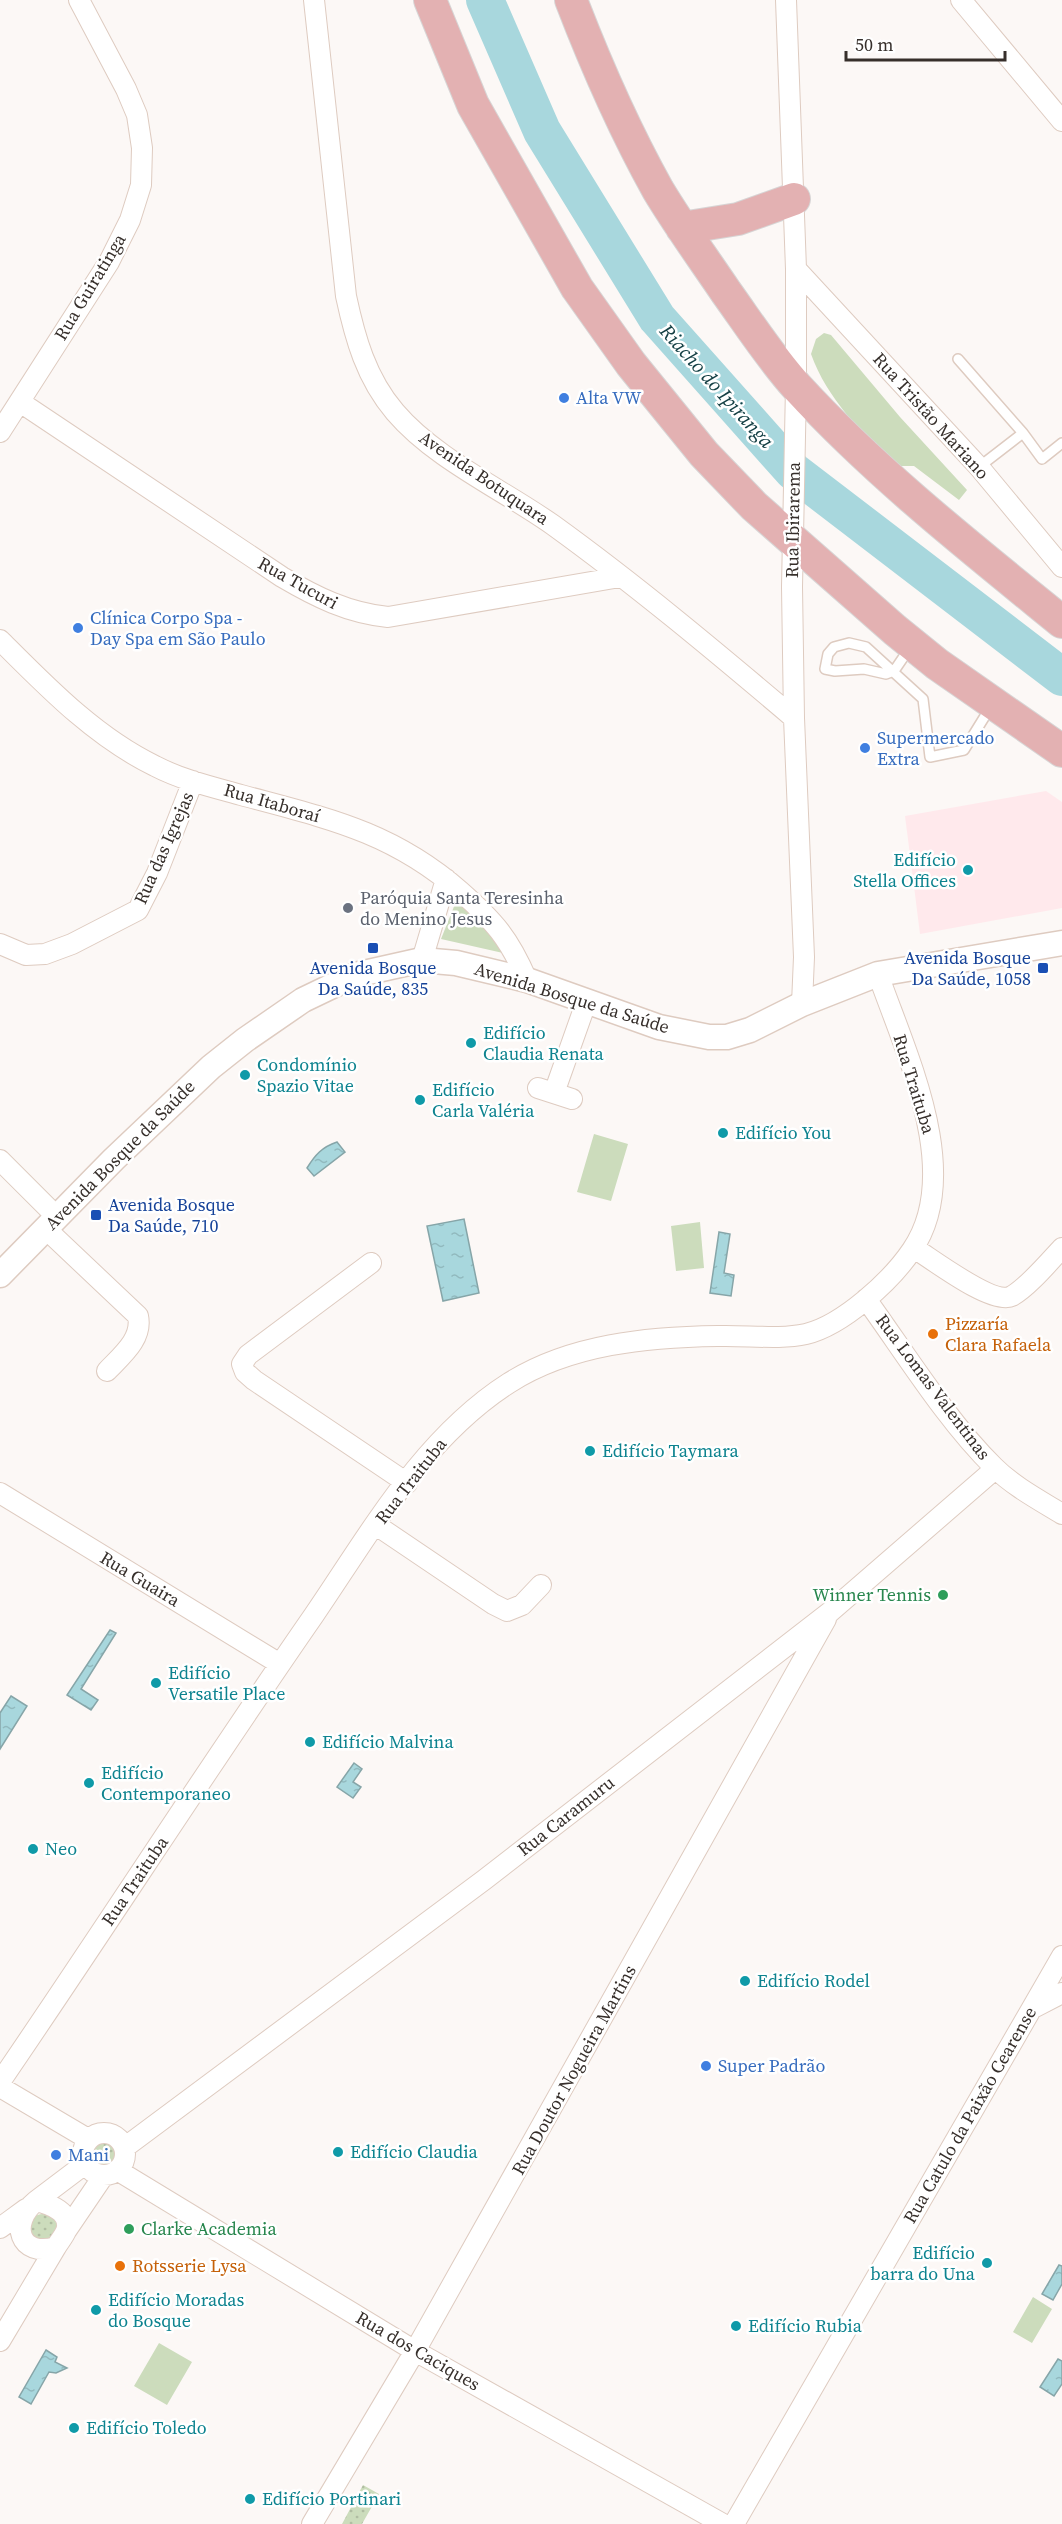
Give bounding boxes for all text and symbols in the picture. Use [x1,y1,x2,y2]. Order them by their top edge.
scale bar [846,24,1005,62]
text: 50 m [855,32,893,57]
street label: Rua Guiratinga [48,228,132,345]
water label: Riacho do Ipiranga [653,317,781,455]
street label: Rua Tristão Mariano [868,347,995,485]
place label: Alta VW [576,385,642,410]
marker: Alta VW [557,391,571,405]
street label: Avenida Botuquara [414,425,555,531]
street label: Rua Ibirarema [779,461,806,578]
street label: Rua Tucuri [254,550,343,615]
place label: Clínica Corpo Spa - Day Spa em São Paulo [90,605,266,651]
marker: Clínica Corpo Spa - Day Spa em São Paulo [71,621,85,635]
place label: Supermercado Extra [877,725,995,771]
marker: Supermercado Extra [858,741,872,755]
street label: Rua Itaboraí [221,777,323,828]
street label: Rua das Igrejas [128,787,200,908]
place label: Edifício Stella Offices [853,847,956,893]
marker: Edifício Stella Offices [961,863,975,877]
place label: Paróquia Santa Teresinha do Menino Jesus [360,885,564,931]
marker: Paróquia Santa Teresinha do Menino Jesus [341,901,355,915]
marker: Avenida Bosque Da Saúde, 835 [366,941,380,955]
place label: Avenida Bosque Da Saúde, 1058 [904,945,1031,991]
place label: Avenida Bosque Da Saúde, 835 [310,955,436,1001]
street label: Avenida Bosque da Saúde [472,956,673,1039]
marker: Avenida Bosque Da Saúde, 1058 [1036,961,1050,975]
place label: Edifício Claudia Renata [483,1020,605,1066]
street label: Rua Traituba [887,1031,942,1138]
marker: Edifício Claudia Renata [464,1036,478,1050]
place label: Condomínio Spazio Vitae [257,1052,357,1098]
marker: Condomínio Spazio Vitae [238,1068,252,1082]
street label: Avenida Bosque da Saúde [39,1074,200,1235]
place label: Edifício Carla Valéria [432,1077,535,1123]
marker: Edifício Carla Valéria [413,1093,427,1107]
place label: Edifício You [735,1120,831,1145]
marker: Edifício You [716,1126,730,1140]
place label: Avenida Bosque Da Saúde, 710 [108,1192,235,1238]
marker: Avenida Bosque Da Saúde, 710 [89,1208,103,1222]
street label: Rua Lomas Valentinas [870,1308,997,1465]
place label: Pizzaría Clara Rafaela [945,1311,1052,1357]
marker: Pizzaría Clara Rafaela [926,1327,940,1341]
street label: Rua Traituba [369,1432,453,1529]
place label: Edifício Taymara [602,1438,740,1463]
marker: Edifício Taymara [583,1444,597,1458]
street label: Rua Guaira [96,1545,186,1613]
place label: Winner Tennis [812,1582,931,1607]
marker: Winner Tennis [936,1588,950,1602]
place label: Edifício Versatile Place [168,1660,285,1706]
marker: Edifício Versatile Place [149,1676,163,1690]
place label: Edifício Malvina [322,1729,455,1754]
marker: Edifício Malvina [303,1735,317,1749]
place label: Edifício Contemporaneo [101,1760,231,1806]
street label: Rua Caramuru [512,1770,619,1861]
marker: Edifício Contemporaneo [82,1776,96,1790]
street label: Rua Traituba [95,1830,174,1930]
place label: Neo [45,1836,77,1861]
marker: Neo [26,1842,40,1856]
street label: Rua Doutor Nogueira Martins [505,1960,642,2179]
place label: Edifício Rodel [757,1968,870,1993]
marker: Edifício Rodel [738,1974,752,1988]
street label: Rua Catulo da Paixão Cearense [897,2002,1042,2228]
place label: Super Padrão [718,2053,825,2078]
marker: Super Padrão [699,2059,713,2073]
place label: Edifício Claudia [350,2139,479,2164]
place label: Mani [68,2142,109,2167]
marker: Edifício Claudia [331,2145,345,2159]
marker: Mani [49,2148,63,2162]
place label: Clarke Academia [141,2216,277,2241]
marker: Clarke Academia [122,2222,136,2236]
place label: Edifício barra do Una [870,2240,976,2286]
place label: Rotsserie Lysa [132,2253,247,2278]
marker: Edifício barra do Una [980,2256,994,2270]
marker: Rotsserie Lysa [113,2259,127,2273]
place label: Edifício Moradas do Bosque [108,2287,244,2333]
marker: Edifício Moradas do Bosque [89,2303,103,2317]
street label: Rua dos Caciques [352,2305,485,2396]
place label: Edifício Rubia [748,2313,863,2338]
marker: Edifício Rubia [729,2319,743,2333]
place label: Edifício Toledo [86,2415,207,2440]
marker: Edifício Toledo [67,2421,81,2435]
place label: Edifício Portinari [262,2486,401,2511]
marker: Edifício Portinari [243,2492,257,2506]

